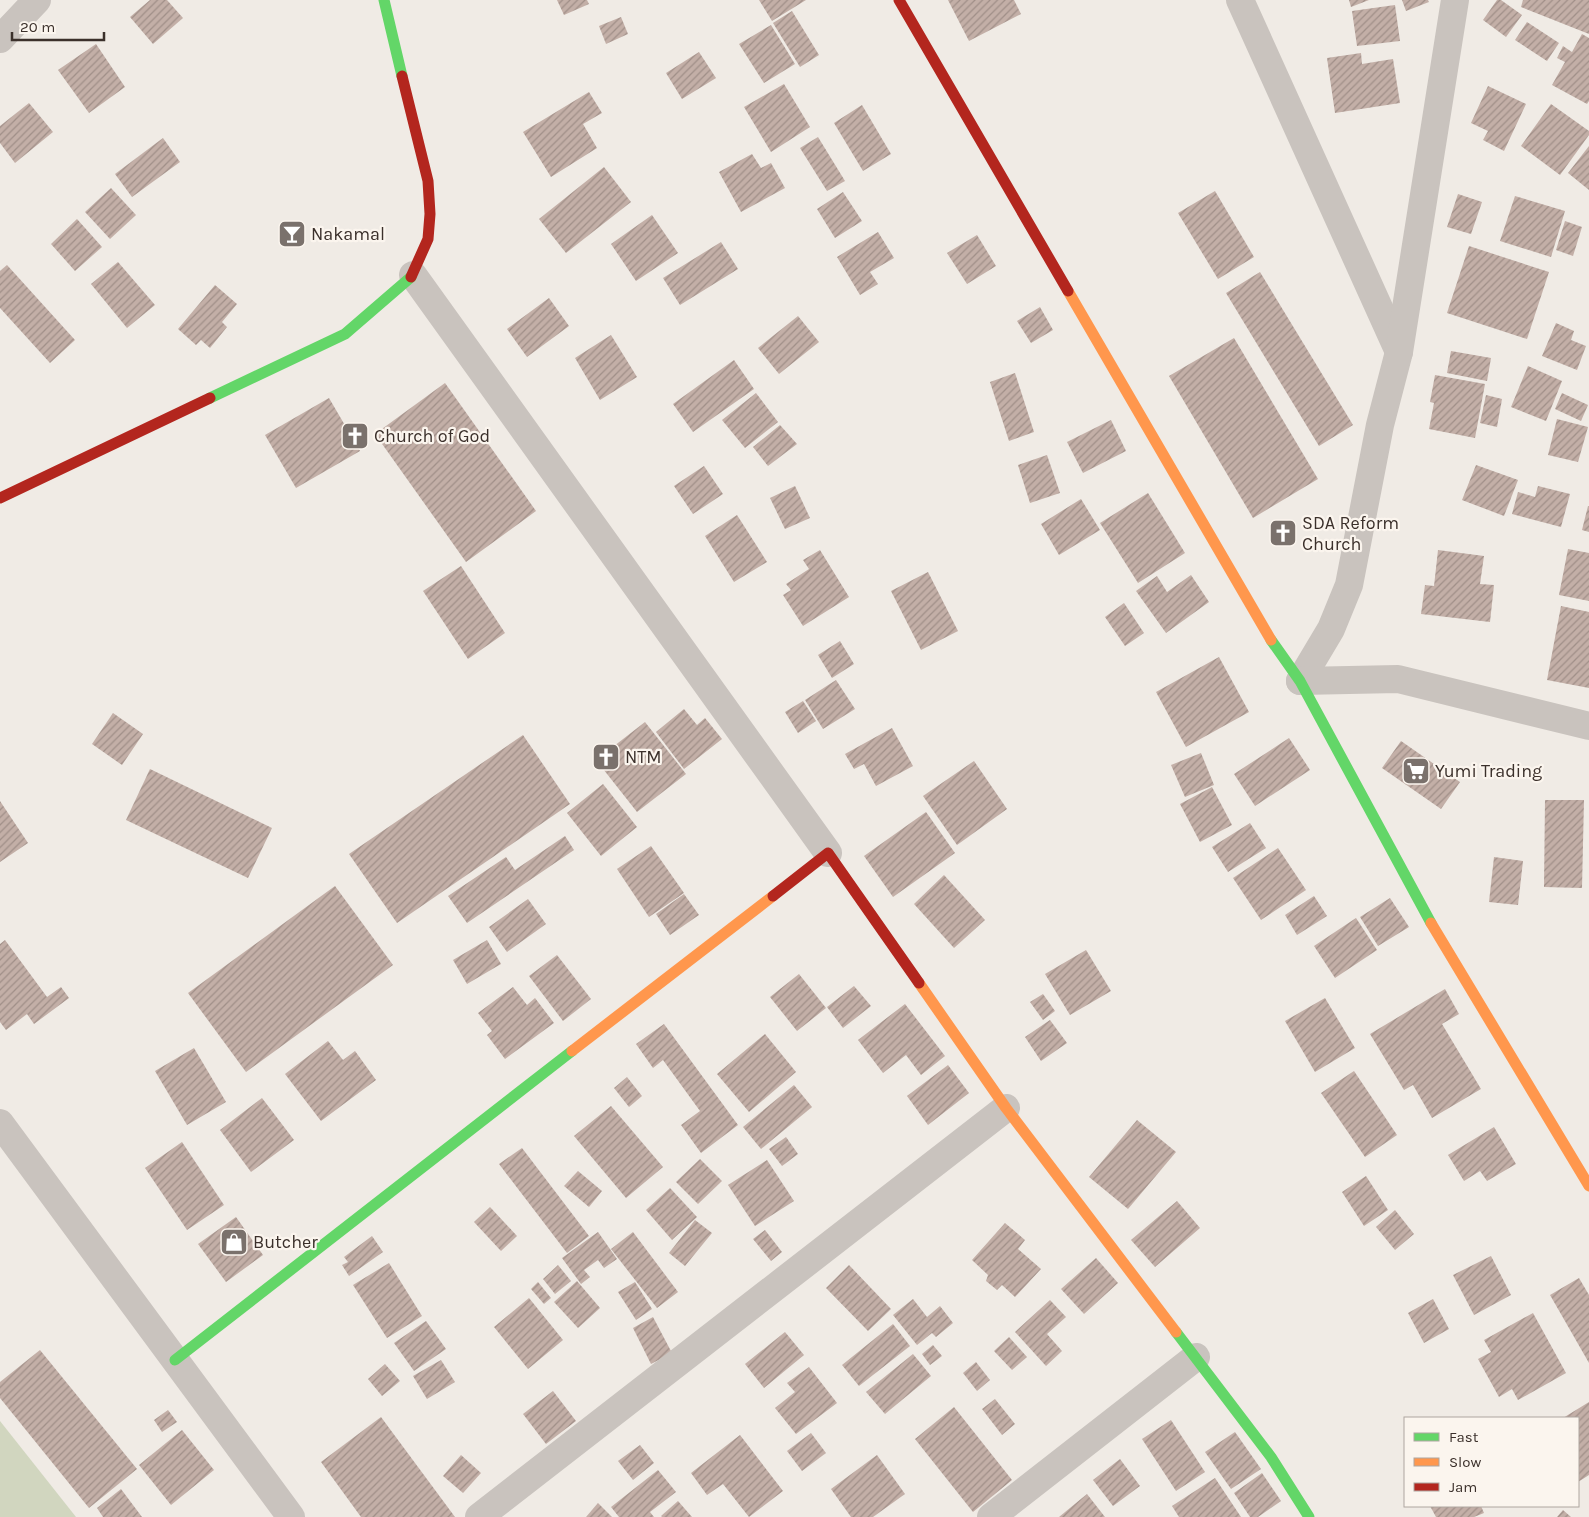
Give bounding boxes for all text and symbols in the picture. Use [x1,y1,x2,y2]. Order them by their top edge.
scale bar [12,10,105,42]
text: 20 m [20,18,55,36]
bar icon: Nakamal [277,219,307,249]
place label: Nakamal [311,223,385,245]
church icon: Church of God [340,421,370,451]
place label: Church of God [374,425,490,447]
place label: SDA Reform Church [1302,512,1399,555]
church icon: SDA Reform Church [1268,518,1298,548]
church icon: NTM [591,742,621,772]
place label: NTM [625,746,662,768]
supermarket icon: Yumi Trading [1401,756,1431,786]
place label: Yumi Trading [1435,760,1542,782]
shop icon: Butcher [219,1227,249,1257]
place label: Butcher [253,1231,318,1253]
legend [1404,1417,1579,1507]
text: Fast [1449,1428,1479,1446]
text: Slow [1449,1453,1481,1471]
text: Jam [1449,1478,1477,1496]

